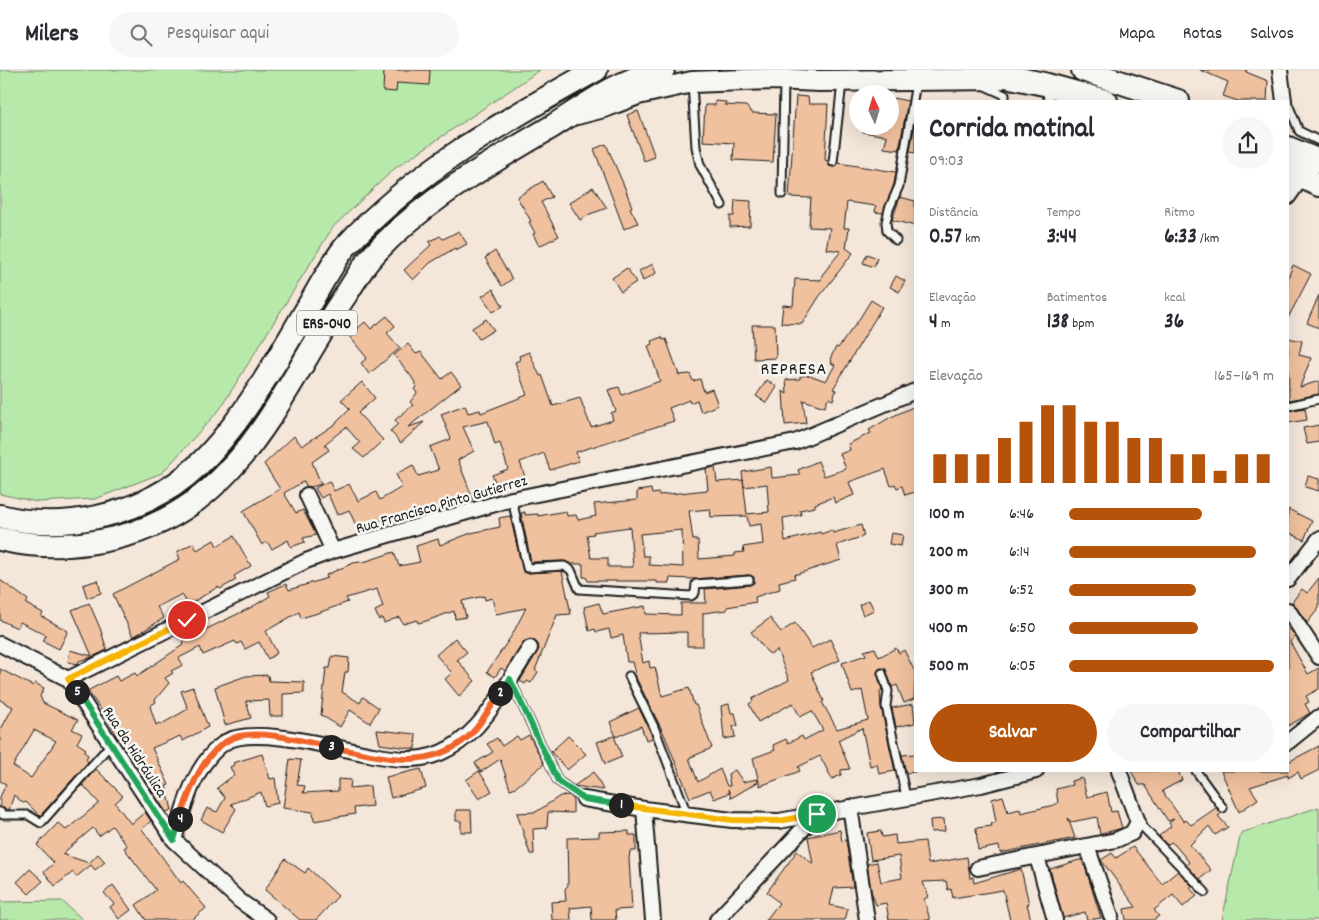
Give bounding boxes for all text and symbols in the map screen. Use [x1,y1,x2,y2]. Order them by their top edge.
search box [109,12,459,57]
text: Milers [25,18,79,52]
icon: search [127,21,155,49]
text: Pesquisar aqui [167,21,269,48]
text: Mapa [1119,22,1155,47]
text: Rotas [1183,22,1222,47]
text: Salvos [1250,22,1294,47]
north arrow [849,85,899,135]
map controls [849,85,899,135]
text: Corrida matinal [929,111,1094,151]
button: share [1222,117,1274,169]
text: 09:03 [929,150,964,173]
text: Distância [929,203,978,223]
text: Tempo [1047,203,1081,223]
text: Ritmo [1164,203,1195,223]
text: 0.57 [929,223,962,253]
text: 3:44 [1047,223,1077,253]
text: 6:33 [1164,223,1197,253]
text: km [962,229,980,249]
text: /km [1197,229,1219,249]
text: Elevação [929,288,976,308]
text: Batimentos [1047,288,1107,308]
text: kcal [1164,288,1186,308]
text: 4 [929,308,938,338]
text: 138 [1047,308,1069,338]
text: 36 [1164,308,1184,338]
road number: ERS-040 [297,310,357,336]
text: m [938,314,951,334]
text: bpm [1069,314,1094,334]
district label: REPRESA [761,358,827,383]
text: Elevação [929,365,983,388]
text: 165–169 m [1214,365,1274,388]
street label: Rua Francisco Pinto Gutierrez [353,470,530,541]
text: 100 m [929,503,965,526]
text: 6:46 [1009,503,1034,526]
text: 200 m [929,541,968,564]
text: 6:14 [1009,541,1030,564]
text: 300 m [929,579,968,602]
text: 6:52 [1009,579,1034,602]
pin [166,599,208,641]
icon: check [173,606,201,634]
text: 400 m [929,617,968,640]
text: 6:50 [1009,617,1036,640]
text: 500 m [929,655,969,678]
text: 6:05 [1009,655,1036,678]
pin: 5 [64,680,90,704]
pin: 2 [488,680,512,706]
text: 5 [74,682,81,702]
text: 2 [497,683,504,703]
street label: Rua da Hidráulica [96,702,172,803]
button: Salvar [929,704,1097,762]
button: Compartilhar [1107,704,1274,762]
pin: 3 [318,734,344,760]
text: 3 [328,737,335,757]
pin: 1 [608,792,634,818]
pin [796,793,838,835]
text: 1 [620,795,623,815]
icon: arrive [803,800,831,828]
pin: 4 [168,806,192,832]
text: 4 [178,809,183,829]

